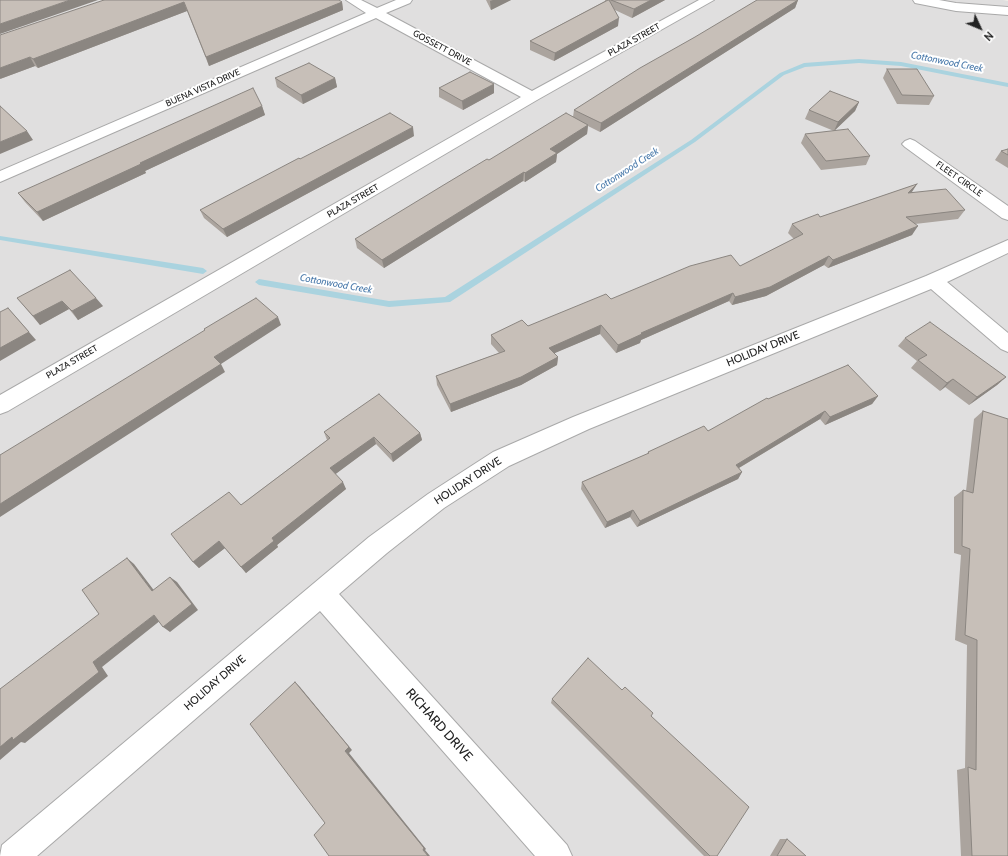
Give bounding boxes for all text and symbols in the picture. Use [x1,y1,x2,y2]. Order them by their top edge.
north arrow [960,8,1000,48]
street label: PLAZA STREET [606,21,662,59]
street label: GOSSETT DRIVE [411,28,473,68]
text: N [981,29,996,44]
water label: Cottonwood Creek [910,49,984,75]
street label: BUENA VISTA DRIVE [164,67,242,109]
water label: Cottonwood Creek [593,145,661,195]
street label: FLEET CIRCLE [934,159,984,199]
street label: PLAZA STREET [325,182,381,220]
water label: Cottonwood Creek [299,272,373,296]
street label: HOLIDAY DRIVE [725,328,801,370]
street label: PLAZA STREET [44,343,100,381]
street label: HOLIDAY DRIVE [432,454,504,508]
street label: HOLIDAY DRIVE [181,653,249,713]
street label: RICHARD DRIVE [402,685,476,765]

